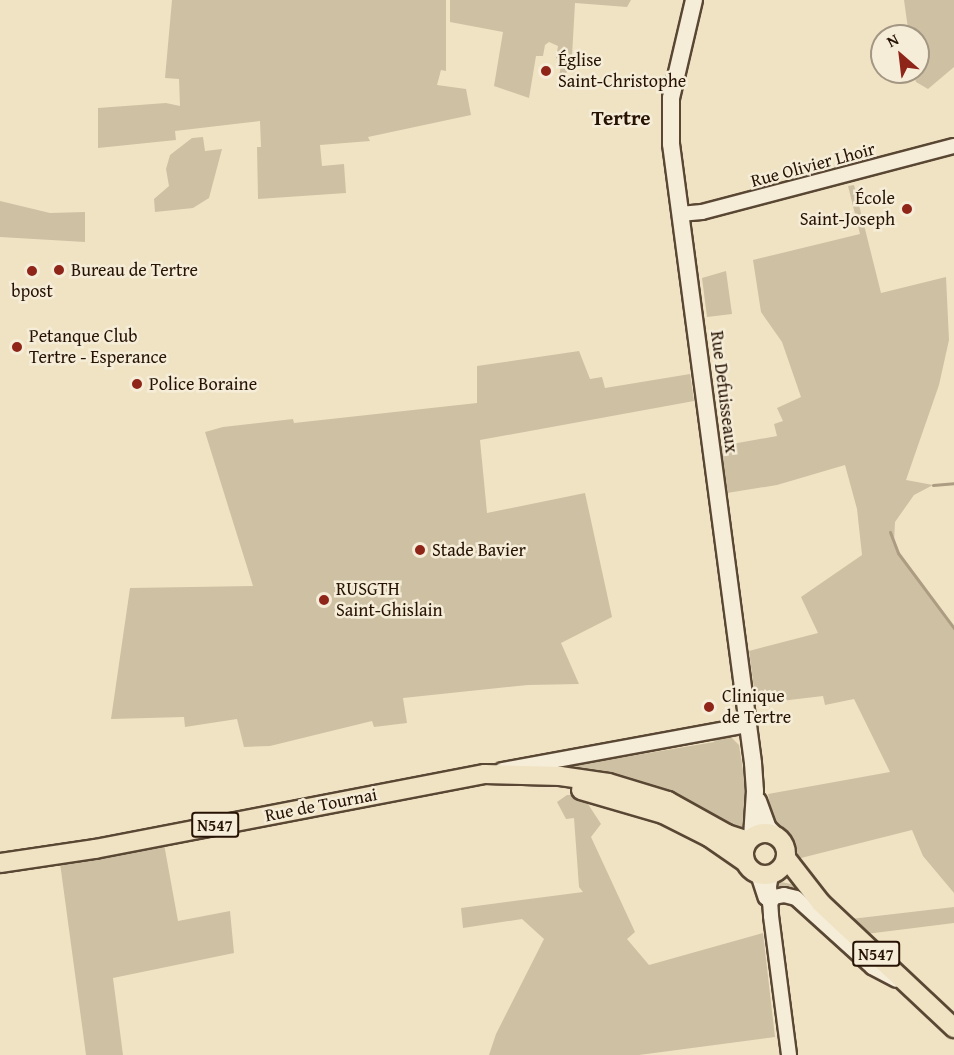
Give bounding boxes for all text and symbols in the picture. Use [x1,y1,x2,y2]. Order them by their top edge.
north arrow [870,24,930,84]
text: N [882,27,903,53]
place label: Église Saint-Christophe [558,50,686,92]
marker: Église Saint-Christophe [539,64,553,78]
district label: Tertre [591,105,651,131]
street label: Rue Olivier Lhoir [748,138,878,192]
place label: École Saint-Joseph [800,188,895,230]
marker: École Saint-Joseph [900,202,914,216]
place label: Bureau de Tertre [71,259,198,281]
marker: Bureau de Tertre [52,263,66,277]
marker: bpost [25,264,39,278]
place label: bpost [11,280,53,302]
place label: Petanque Club Tertre - Esperance [29,326,167,368]
street label: Rue Defuisseaux [706,330,742,454]
marker: Petanque Club Tertre - Esperance [10,340,24,354]
place label: Police Boraine [149,373,257,395]
marker: Police Boraine [130,377,144,391]
place label: Stade Bavier [432,539,526,561]
marker: Stade Bavier [413,543,427,557]
place label: RUSGTH Saint-Ghislain [336,579,443,622]
marker: RUSGTH Saint-Ghislain [317,593,331,607]
place label: Clinique de Tertre [722,686,791,728]
marker: Clinique de Tertre [700,698,718,716]
street label: Rue de Tournai [263,784,379,826]
road number: N547 [191,812,239,838]
road number: N547 [852,941,900,967]

